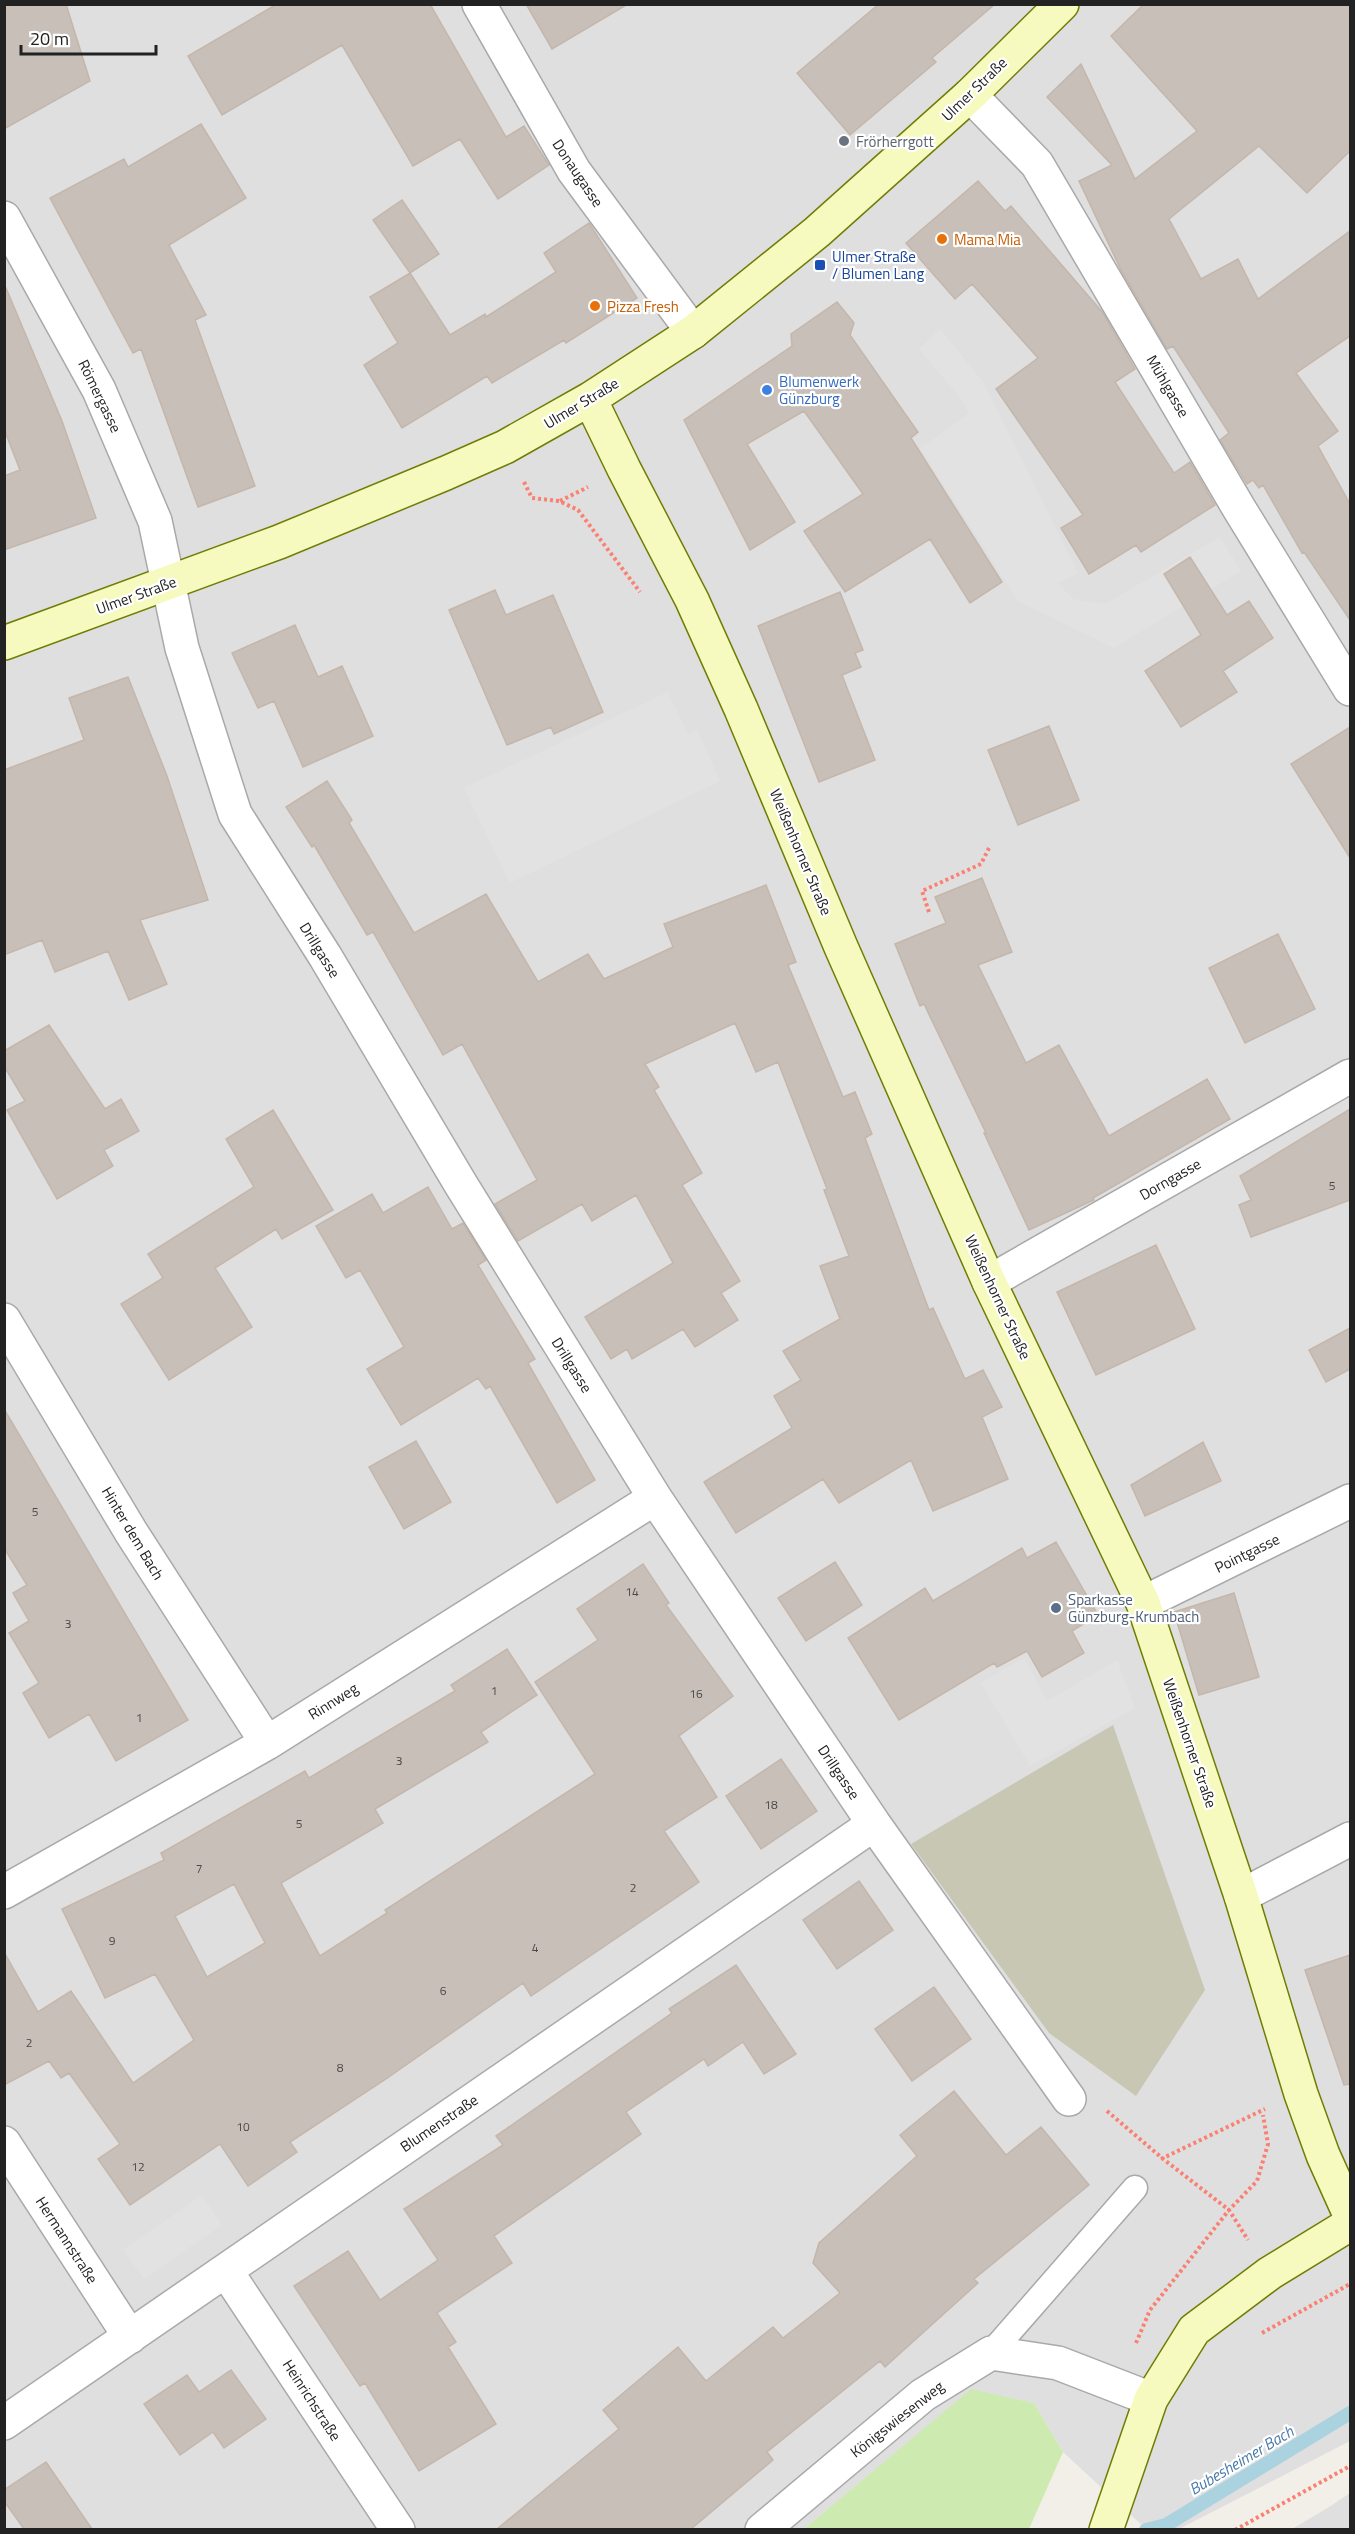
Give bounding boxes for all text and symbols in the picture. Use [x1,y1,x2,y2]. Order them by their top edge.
scale bar [21,18,156,56]
text: 20 m [30,25,69,52]
street label: Ulmer Straße [936,52,1012,126]
place label: Frörherrgott [856,130,934,153]
street label: Donaugasse [547,134,609,212]
marker: Frörherrgott [837,134,851,148]
place label: Mama Mia [954,228,1021,251]
marker: Mama Mia [935,232,949,246]
place label: Ulmer Straße / Blumen Lang [832,245,924,285]
marker: Ulmer Straße / Blumen Lang [813,258,827,272]
place label: Pizza Fresh [607,295,679,318]
marker: Pizza Fresh [588,299,602,313]
street label: Mühlgasse [1141,350,1195,422]
street label: Römergasse [72,355,128,437]
place label: Blumenwerk Günzburg [779,370,859,410]
street label: Ulmer Straße [539,372,623,434]
marker: Blumenwerk Günzburg [760,383,774,397]
street label: Ulmer Straße [93,570,179,620]
street label: Weißenhorner Straße [764,785,838,919]
street label: Drillgasse [294,918,346,982]
street label: Dorngasse [1135,1152,1205,1206]
house number: 5 [1329,1176,1336,1195]
street label: Weißenhorner Straße [959,1231,1037,1363]
street label: Drillgasse [546,1333,598,1397]
street label: Hinter dem Bach [96,1482,170,1584]
house number: 5 [32,1502,39,1521]
street label: Pointgasse [1210,1527,1284,1579]
house number: 14 [625,1582,639,1601]
place label: Sparkasse Günzburg-Krumbach [1068,1588,1199,1628]
marker: Sparkasse Günzburg-Krumbach [1049,1601,1063,1615]
house number: 3 [65,1614,71,1633]
street label: Weißenhorner Straße [1157,1675,1223,1811]
street label: Rinnweg [303,1676,363,1725]
house number: 1 [491,1681,497,1700]
house number: 16 [689,1684,703,1703]
house number: 1 [136,1708,142,1727]
street label: Drillgasse [812,1740,866,1804]
house number: 3 [396,1751,402,1770]
house number: 18 [764,1795,778,1814]
house number: 5 [296,1814,303,1833]
house number: 7 [196,1859,202,1878]
house number: 2 [630,1878,636,1897]
house number: 9 [109,1931,116,1950]
house number: 4 [532,1938,539,1957]
house number: 6 [440,1981,447,2000]
house number: 2 [26,2033,32,2052]
house number: 8 [337,2058,344,2077]
street label: Blumenstraße [395,2088,483,2158]
house number: 10 [236,2117,250,2136]
house number: 12 [131,2157,145,2176]
street label: Hermannstraße [30,2192,104,2288]
street label: Heinrichstraße [277,2355,347,2445]
street label: Königswiesenweg [845,2375,949,2463]
water label: Bubesheimer Bach [1184,2419,1299,2501]

